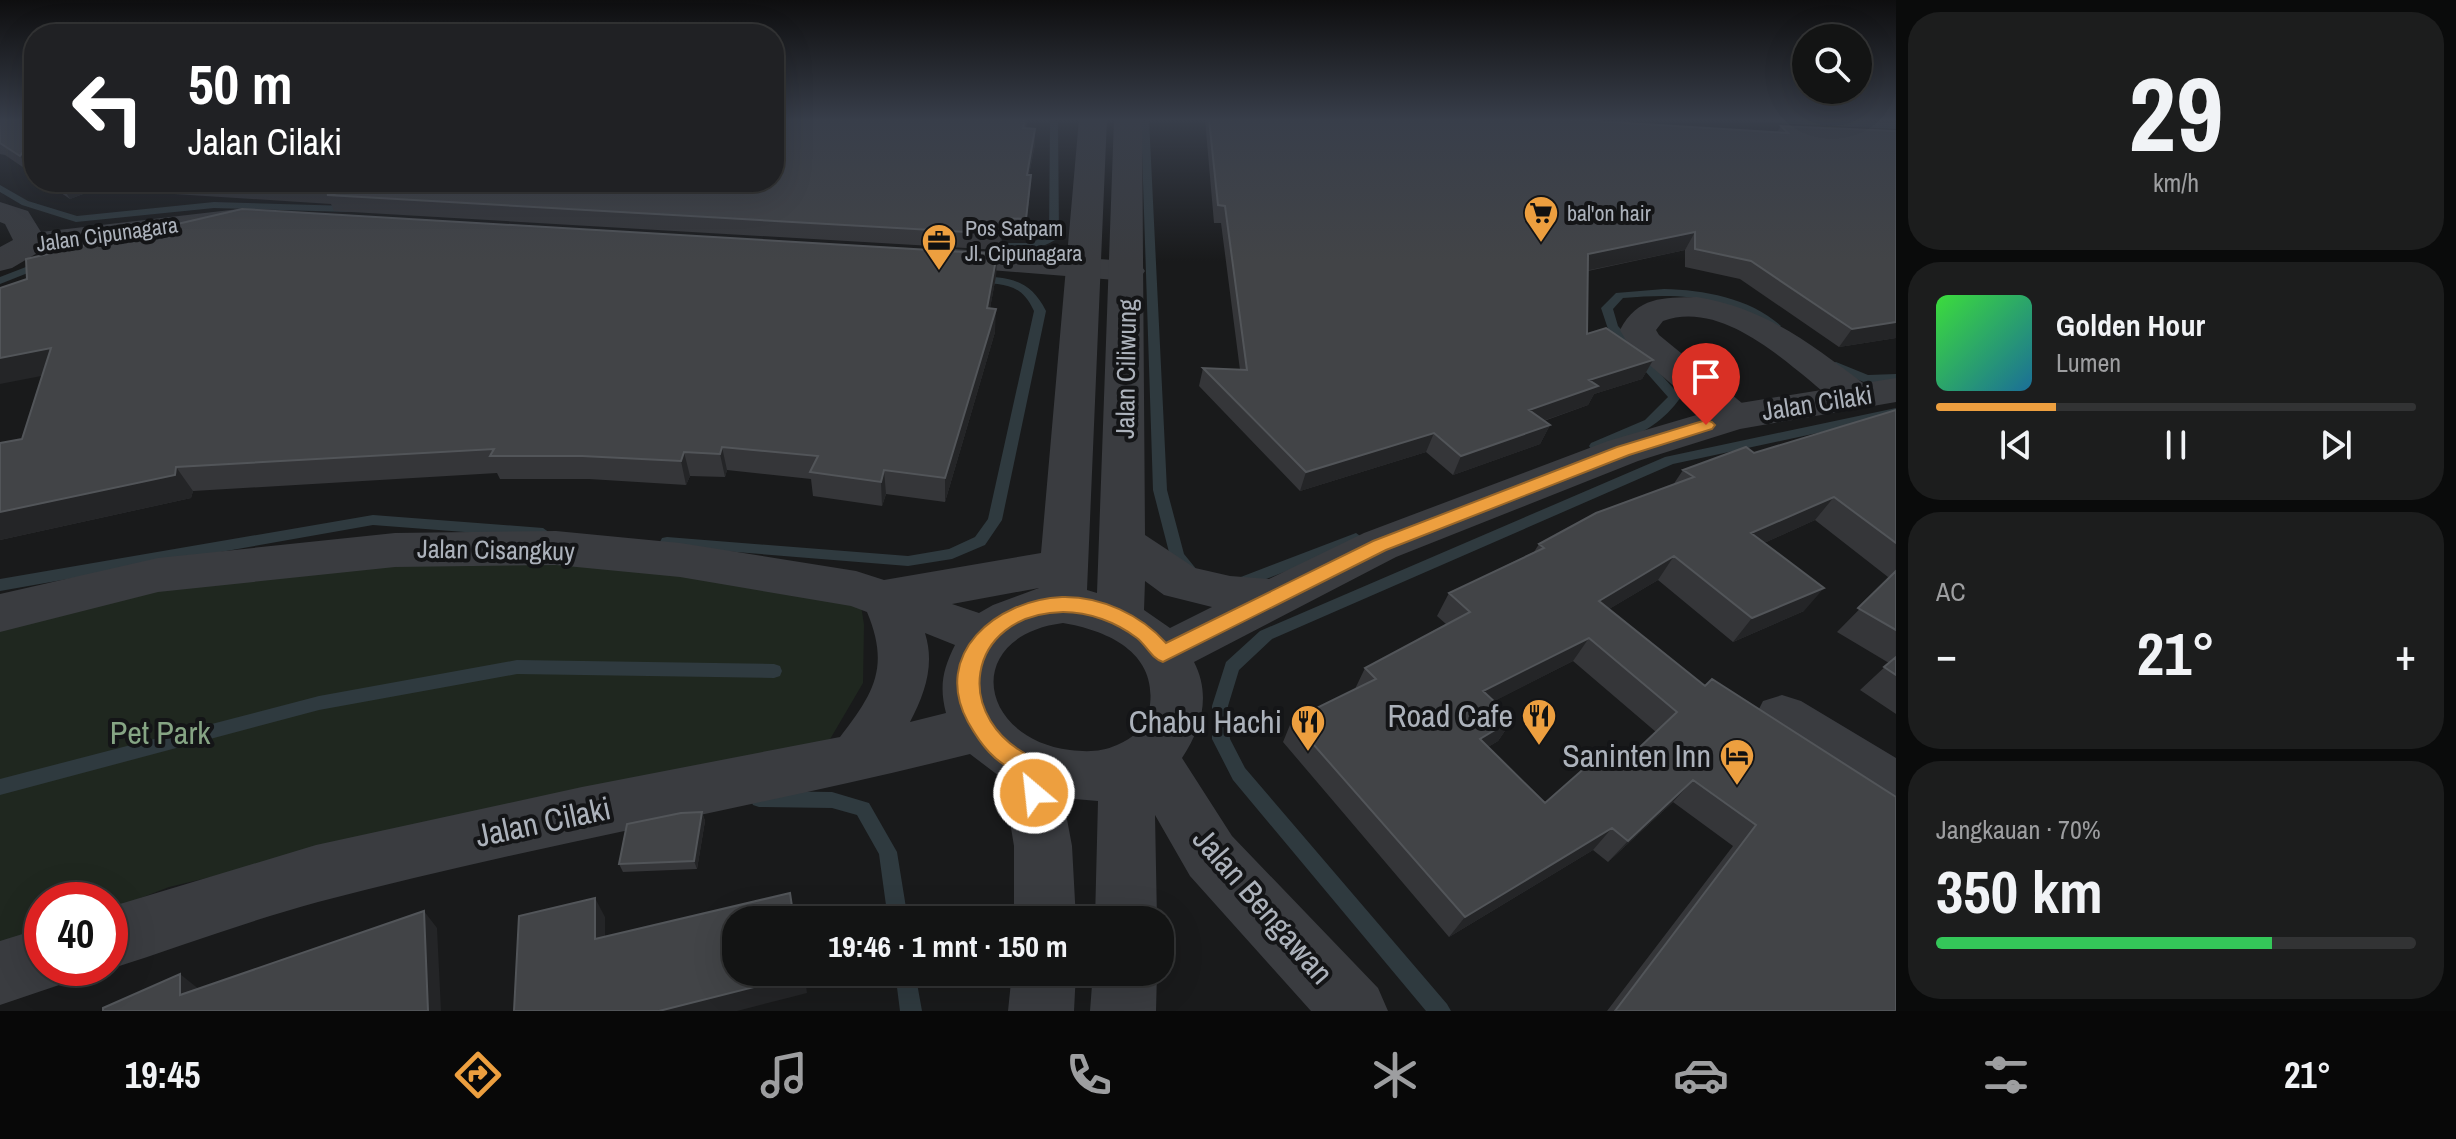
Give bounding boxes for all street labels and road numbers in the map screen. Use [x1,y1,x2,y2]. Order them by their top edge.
street label: Jalan Cipunagara [34,209,180,259]
street label: Jalan Ciliwung [1107,299,1144,439]
street label: Jalan Cilaki [1759,377,1875,429]
street label: Jalan Cisangkuy [417,531,575,568]
street label: Jalan Cilaki [471,786,614,857]
street label: Jalan Bengawan [1184,818,1343,993]

